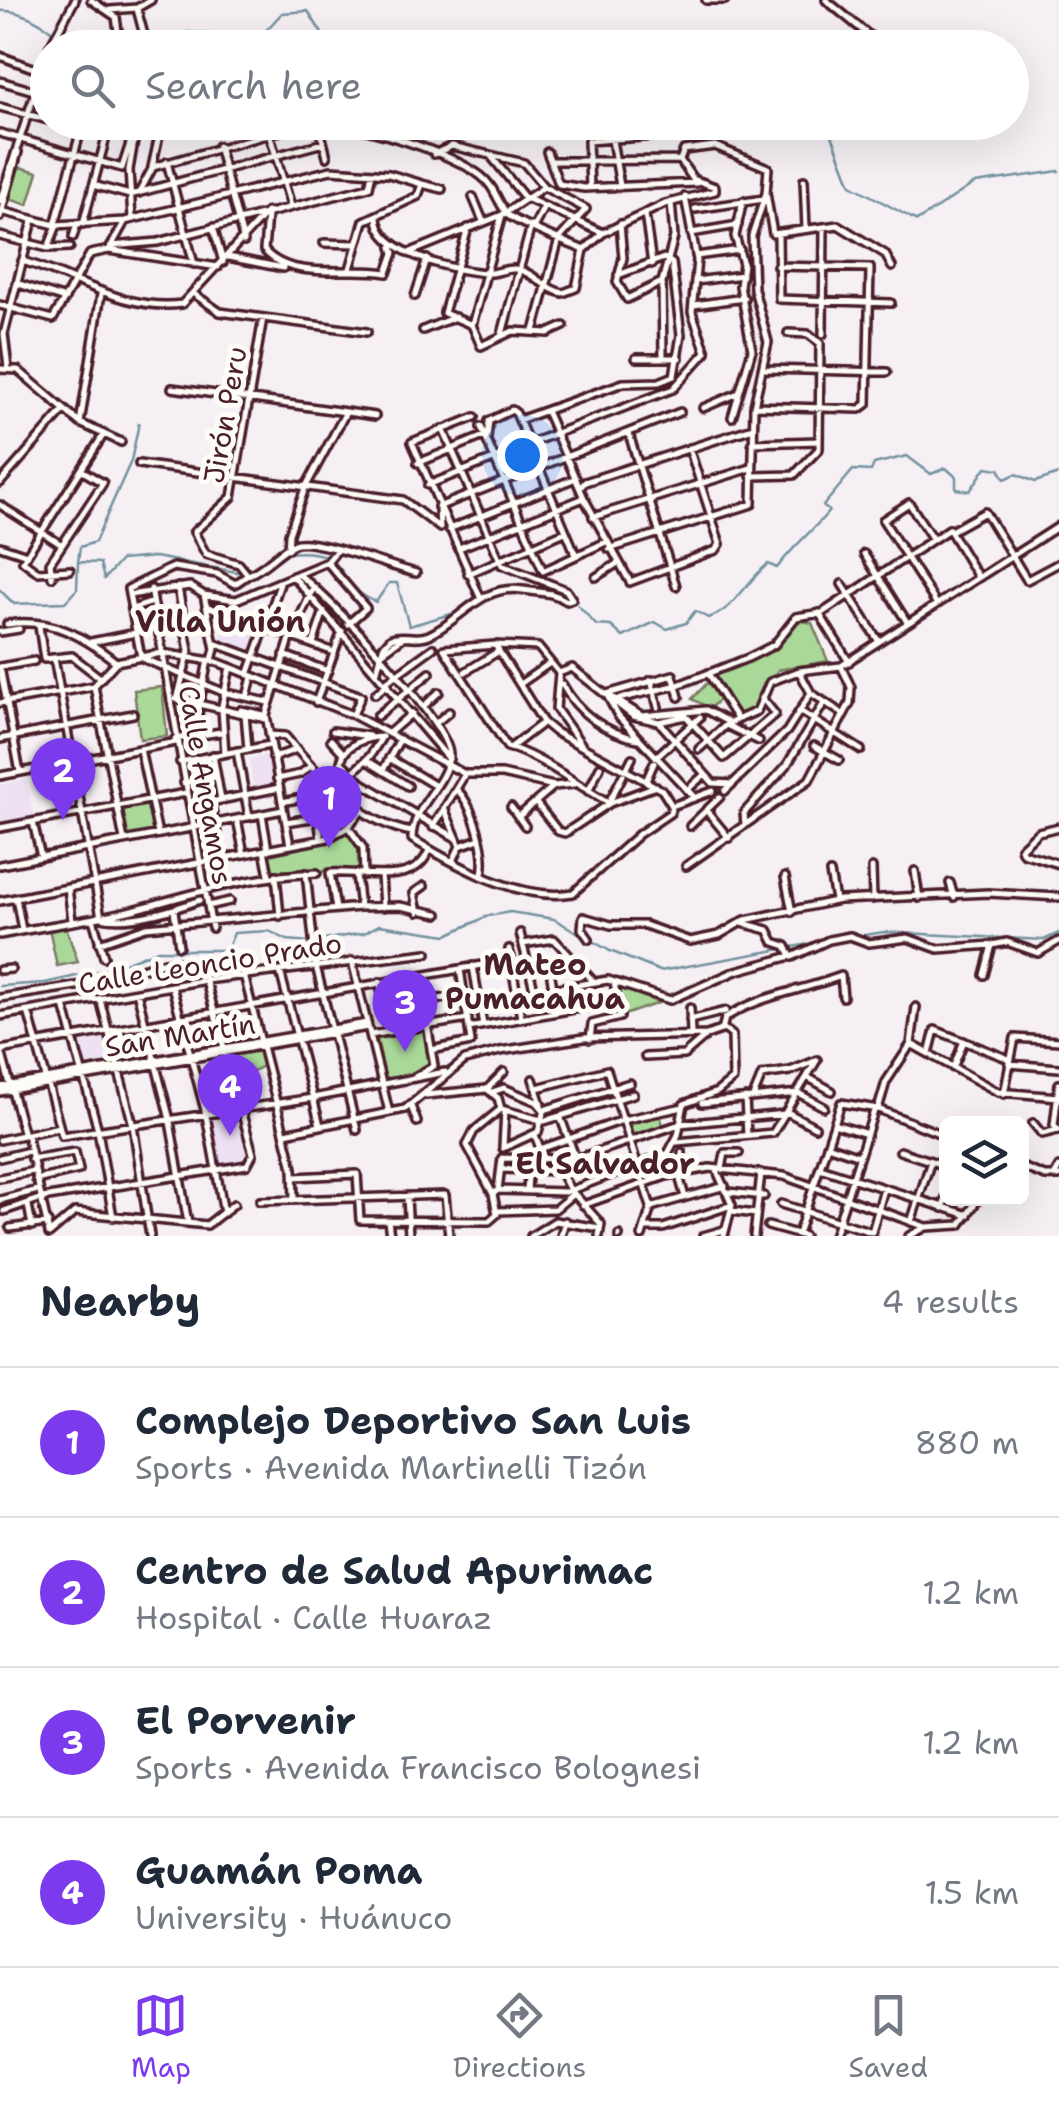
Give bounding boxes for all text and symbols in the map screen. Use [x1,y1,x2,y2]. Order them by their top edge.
search box [30,30,1029,140]
icon: search [65,58,120,113]
text: Search here [145,60,362,111]
street label: Jirón Peru [194,344,256,486]
your location [497,430,548,481]
district label: Villa Unión [135,601,305,642]
street label: Calle Angamos [170,682,242,888]
pin: 2 [30,738,96,820]
pin: 1 [296,766,362,848]
street label: Calle Leoncio Prado [76,923,344,1003]
district label: Mateo Pumacahua [445,944,625,1019]
pin: 3 [372,970,438,1052]
street label: San Martín [102,1004,258,1066]
pin: 4 [198,1054,262,1136]
map controls [939,1116,1029,1206]
button: layers [939,1116,1029,1206]
district label: El Salvador [515,1143,695,1184]
text: Nearby [40,1273,200,1329]
text: 4 results [882,1280,1019,1323]
text: Complejo Deportivo San Luis [135,1395,691,1446]
text: 1 [65,1421,80,1464]
text: 880 m [915,1421,1019,1464]
text: Sports · Avenida Martinelli Tizón [135,1446,647,1489]
text: Centro de Salud Apurimac [135,1545,653,1596]
text: 2 [61,1571,84,1614]
text: 1.2 km [922,1571,1019,1614]
text: Hospital · Calle Huaraz [135,1596,492,1639]
text: El Porvenir [135,1695,356,1746]
text: 3 [61,1721,84,1764]
text: 1.2 km [922,1721,1019,1764]
text: Sports · Avenida Francisco Bolognesi [135,1746,701,1789]
text: Guamán Poma [135,1845,423,1896]
text: 4 [61,1871,84,1914]
text: 1.5 km [925,1871,1019,1914]
text: University · Huánuco [135,1896,452,1939]
tab: Map [131,1988,191,2086]
tab: Directions [453,1988,586,2086]
tab: Saved [848,1988,928,2086]

